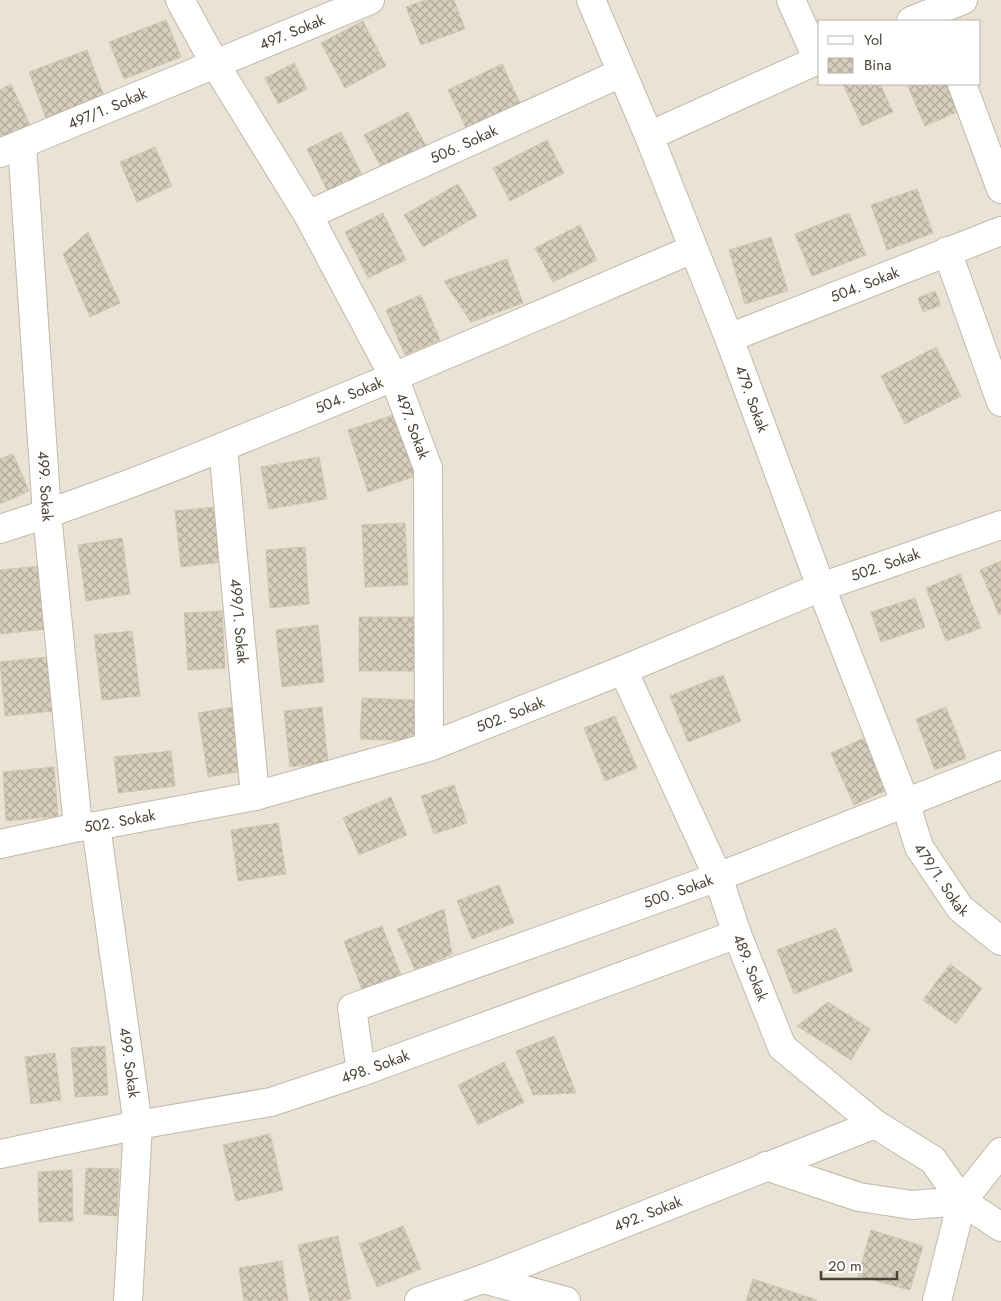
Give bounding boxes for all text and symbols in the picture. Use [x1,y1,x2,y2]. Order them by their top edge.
street label: 497. Sokak [256,9,329,56]
legend [818,20,981,85]
text: Yol [864,29,883,51]
text: Bina [864,54,891,76]
street label: 497/1. Sokak [64,82,150,135]
street label: 506. Sokak [426,119,501,169]
street label: 504. Sokak [827,261,903,308]
street label: 479. Sokak [729,362,774,436]
street label: 504. Sokak [312,371,387,419]
street label: 497. Sokak [390,390,435,463]
street label: 499. Sokak [32,450,59,523]
street label: 502. Sokak [848,543,923,587]
street label: 499/1. Sokak [224,578,254,665]
street label: 502. Sokak [473,691,548,738]
street label: 502. Sokak [84,804,157,838]
street label: 479/1. Sokak [908,839,974,922]
street label: 500. Sokak [640,869,716,914]
street label: 489. Sokak [727,931,774,1005]
street label: 499. Sokak [113,1026,145,1100]
street label: 498. Sokak [338,1044,413,1089]
street label: 492. Sokak [610,1190,686,1237]
scale bar [821,1248,897,1280]
text: 20 m [828,1255,862,1277]

